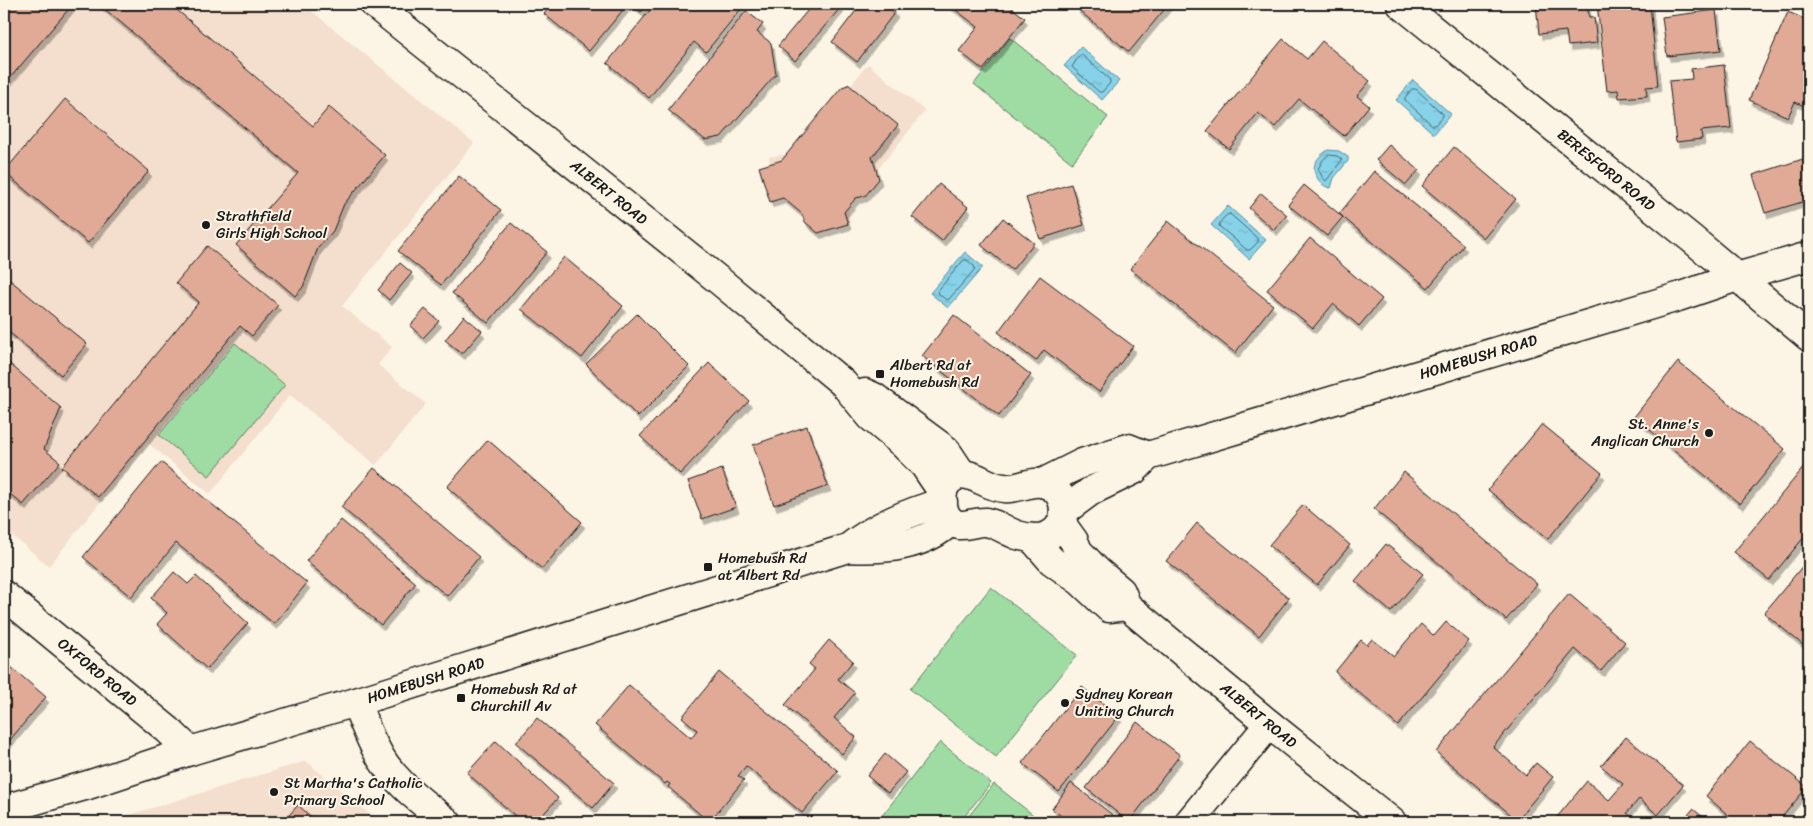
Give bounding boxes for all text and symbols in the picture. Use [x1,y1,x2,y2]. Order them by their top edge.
street label: BERESFORD ROAD [1552,122,1661,218]
street label: ALBERT ROAD [563,152,654,232]
place label: Strathfield Girls High School [216,203,328,246]
marker: Strathfield Girls High School [200,219,212,231]
street label: HOMEBUSH ROAD [1416,327,1540,387]
place label: Albert Rd at Homebush Rd [889,352,980,395]
marker: Albert Rd at Homebush Rd [874,368,886,380]
place label: St. Anne's Anglican Church [1590,411,1699,454]
marker: St. Anne's Anglican Church [1703,427,1715,439]
place label: Homebush Rd at Albert Rd [718,545,808,588]
marker: Homebush Rd at Albert Rd [702,561,714,573]
street label: OXFORD ROAD [52,631,143,713]
street label: HOMEBUSH ROAD [364,650,488,711]
street label: ALBERT ROAD [1213,675,1303,755]
place label: Homebush Rd at Churchill Av [471,676,578,719]
place label: Sydney Korean Uniting Church [1075,681,1174,724]
marker: Homebush Rd at Churchill Av [455,692,467,704]
marker: Sydney Korean Uniting Church [1059,697,1071,709]
place label: St Martha's Catholic Primary School [284,770,423,813]
marker: St Martha's Catholic Primary School [268,786,280,798]

